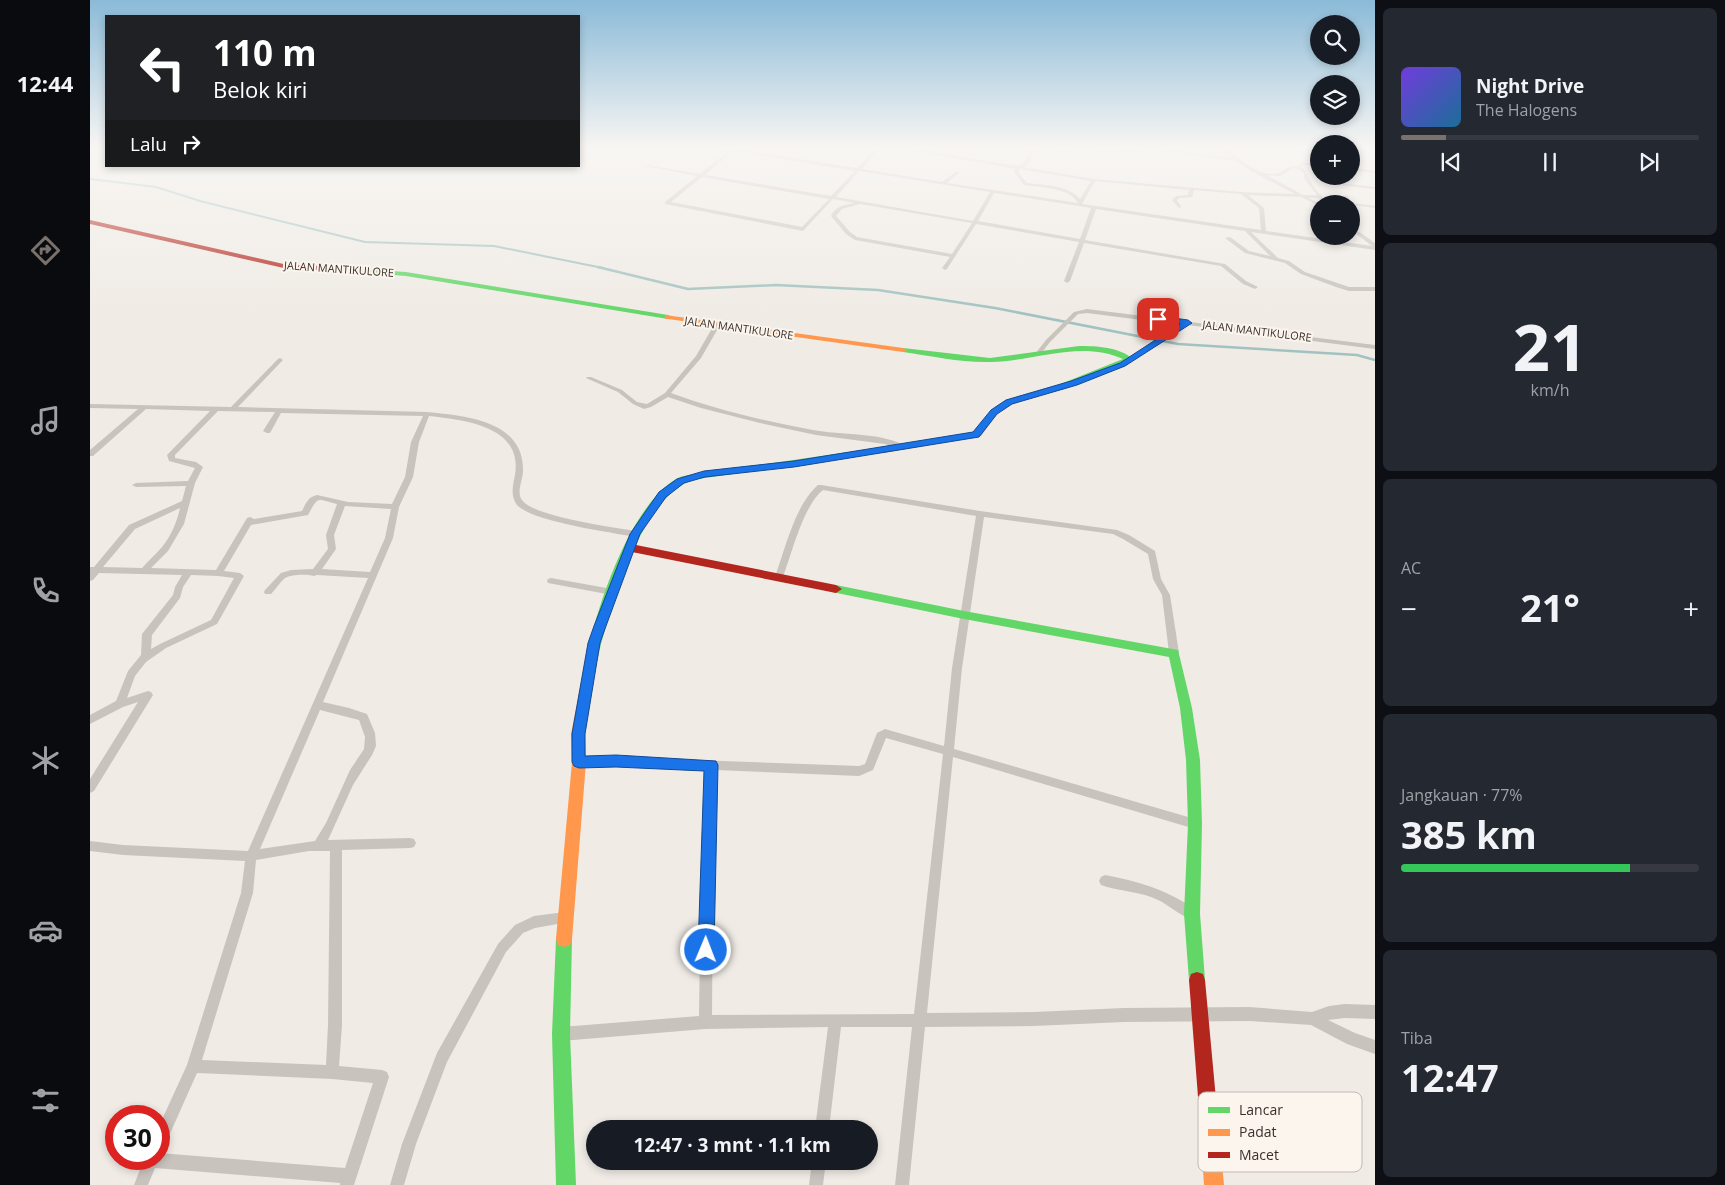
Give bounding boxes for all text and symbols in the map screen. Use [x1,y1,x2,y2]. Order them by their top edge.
map controls [1310,15,1360,245]
button: search [1310,15,1360,65]
text: 110 m [213,29,317,76]
icon: left [130,35,195,100]
text: 12:44 [17,68,73,98]
text: Night Drive [1476,73,1584,99]
text: Belok kiri [213,74,307,104]
button: layers [1310,75,1360,125]
text: The Halogens [1476,99,1577,121]
icon: right [177,130,205,158]
text: Lalu [130,131,167,157]
button: + [1310,135,1360,185]
icon: previous [1437,148,1465,176]
icon: pause [1536,148,1564,176]
icon: next [1635,148,1663,176]
button: − [1310,195,1360,245]
icon: directions [28,233,63,268]
street label: JALAN MANTIKULORE [283,257,394,280]
pin [1137,298,1179,340]
text: 21 [1513,302,1587,390]
icon: arrive [1144,305,1172,333]
street label: JALAN MANTIKULORE [683,312,795,343]
street label: JALAN MANTIKULORE [1201,316,1313,345]
text: km/h [1531,379,1569,401]
icon: music [28,403,63,438]
text: AC [1401,557,1421,579]
icon: phone [28,573,63,608]
text: 21° [1520,581,1580,633]
text: − [1401,589,1417,627]
text: + [1683,589,1699,627]
icon: climate [28,743,63,778]
text: Jangkauan · 77% [1401,784,1523,806]
text: 385 km [1401,808,1537,860]
icon: car [28,913,63,948]
position arrow [679,923,731,975]
text: Tiba [1401,1027,1433,1049]
text: 12:47 [1401,1051,1499,1103]
icon: filters [28,1083,63,1118]
legend [1198,1092,1362,1172]
text: Lancar [1239,1100,1283,1119]
speed limit sign: 30 [105,1105,170,1170]
text: Padat [1239,1122,1277,1141]
text: 12:47 · 3 mnt · 1.1 km [633,1132,831,1158]
text: Macet [1239,1145,1279,1164]

